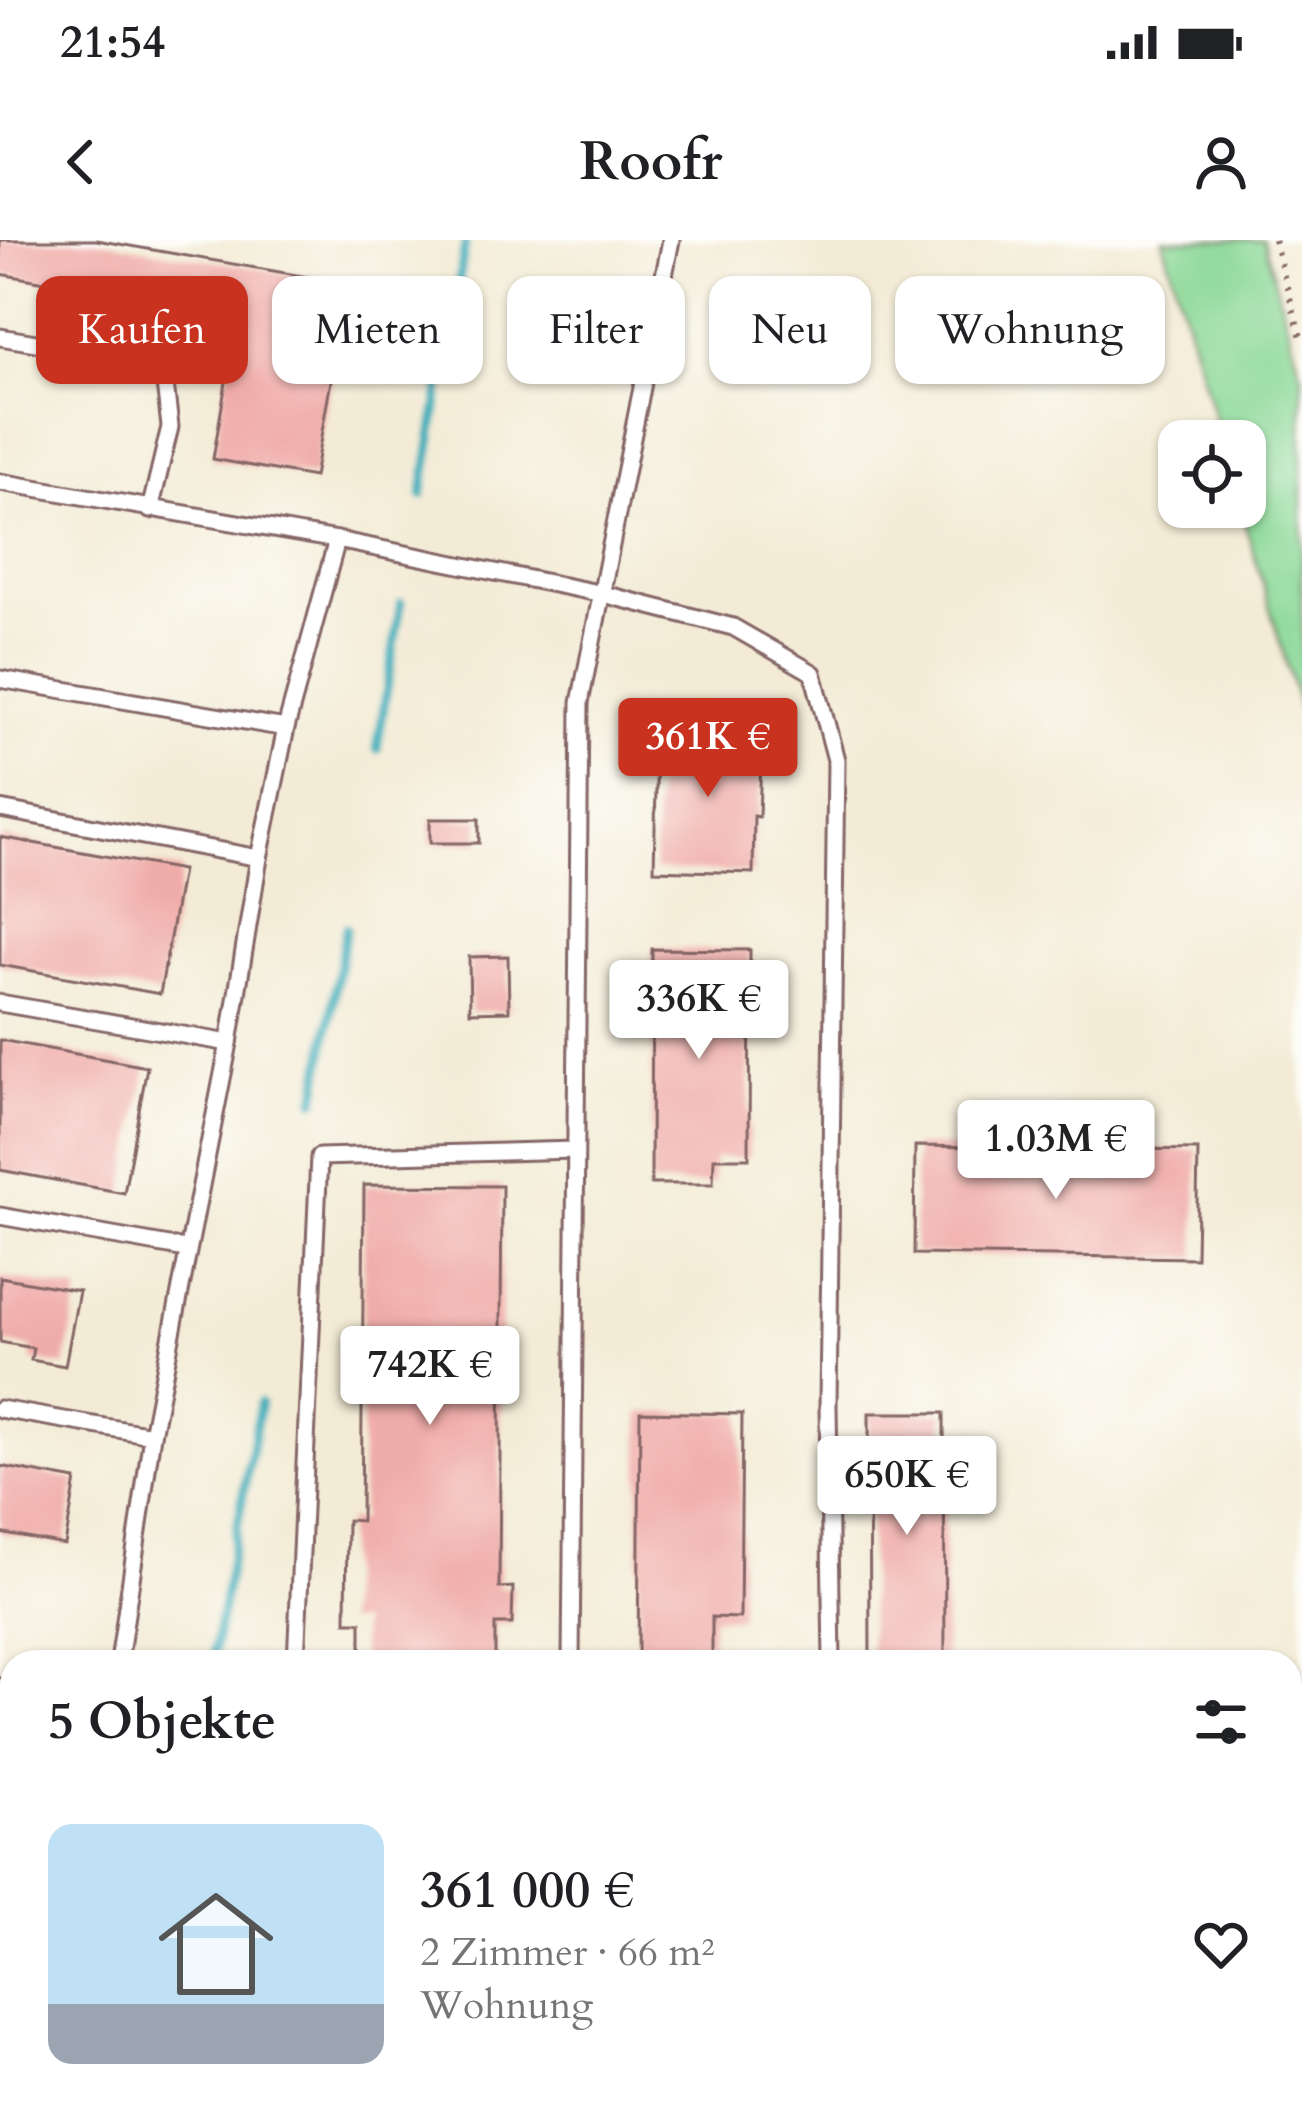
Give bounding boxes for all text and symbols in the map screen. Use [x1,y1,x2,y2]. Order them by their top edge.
text: 21:54 [60,12,165,73]
text: Roofr [579,126,723,199]
icon: back [48,129,114,195]
icon: person [1188,129,1254,195]
chip: Kaufen [36,276,248,384]
chip: Mieten [272,276,483,384]
chip: Filter [507,276,685,384]
chip: Neu [709,276,871,384]
chip: Wohnung [895,276,1165,384]
map controls [1158,420,1266,528]
button: locate [1158,420,1266,528]
pin: 361K € [610,698,806,800]
text: 361K € [645,710,771,763]
pin: 336K € [601,960,797,1062]
text: 336K € [636,972,762,1025]
pin: 1.03M € [945,1100,1167,1202]
text: 1.03M € [985,1112,1127,1165]
pin: 742K € [332,1326,528,1428]
text: 742K € [367,1338,493,1391]
pin: 650K € [809,1436,1005,1538]
text: 650K € [844,1448,970,1501]
text: 5 Objekte [48,1687,276,1757]
icon: filters [1188,1689,1254,1755]
text: 361 000 € [420,1856,634,1926]
icon: home [144,1872,288,2016]
icon: heart [1188,1911,1254,1977]
text: 2 Zimmer · 66 m² [420,1926,714,1979]
text: Wohnung [420,1979,593,2032]

